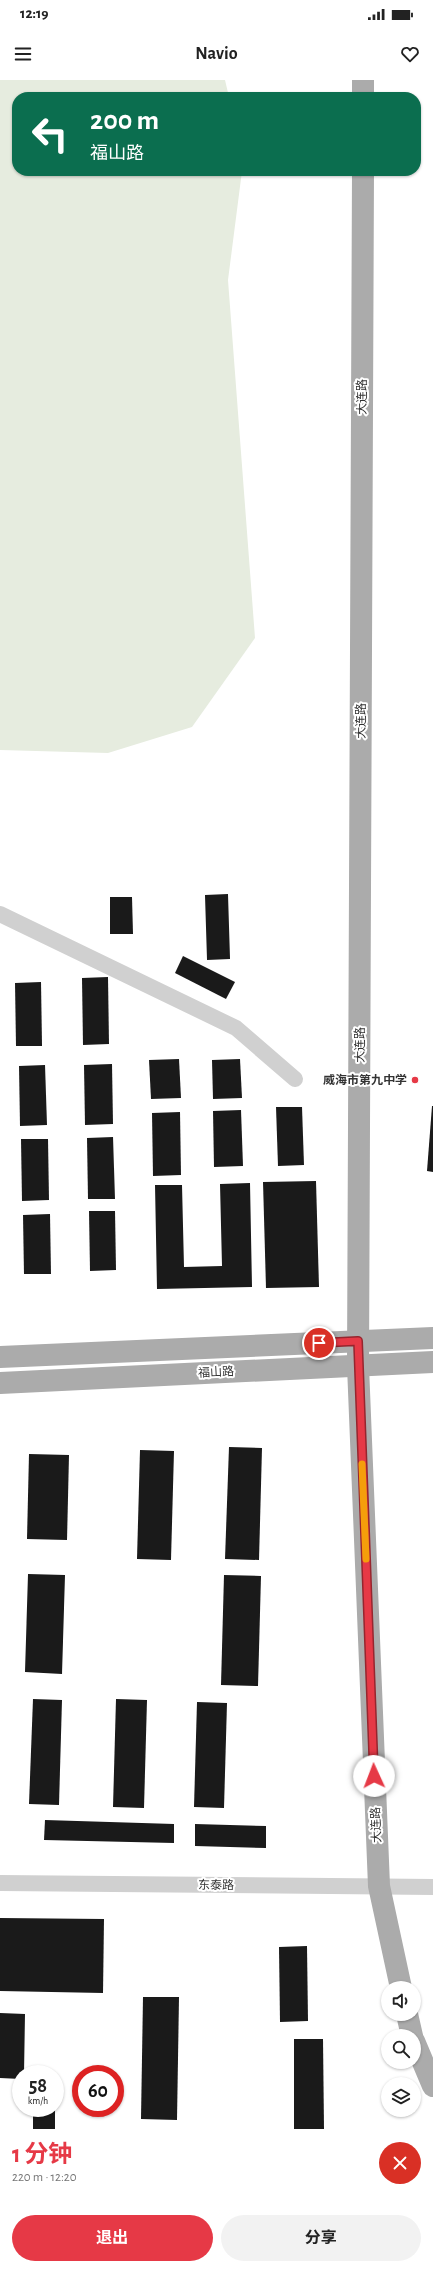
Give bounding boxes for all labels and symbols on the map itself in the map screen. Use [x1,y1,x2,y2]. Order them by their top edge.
street label: 大连路 [355,379,368,415]
street label: 大连路 [354,703,367,739]
street label: 大连路 [353,1027,366,1063]
place label: 威海市第九中学 [323,1073,407,1086]
marker: 威海市第九中学 [410,1075,420,1085]
pin [302,1326,336,1360]
street label: 福山路 [198,1364,234,1379]
position arrow [353,1755,395,1797]
street label: 大连路 [368,1807,383,1843]
street label: 东泰路 [198,1878,234,1891]
speed limit sign: 60 [72,2065,124,2117]

